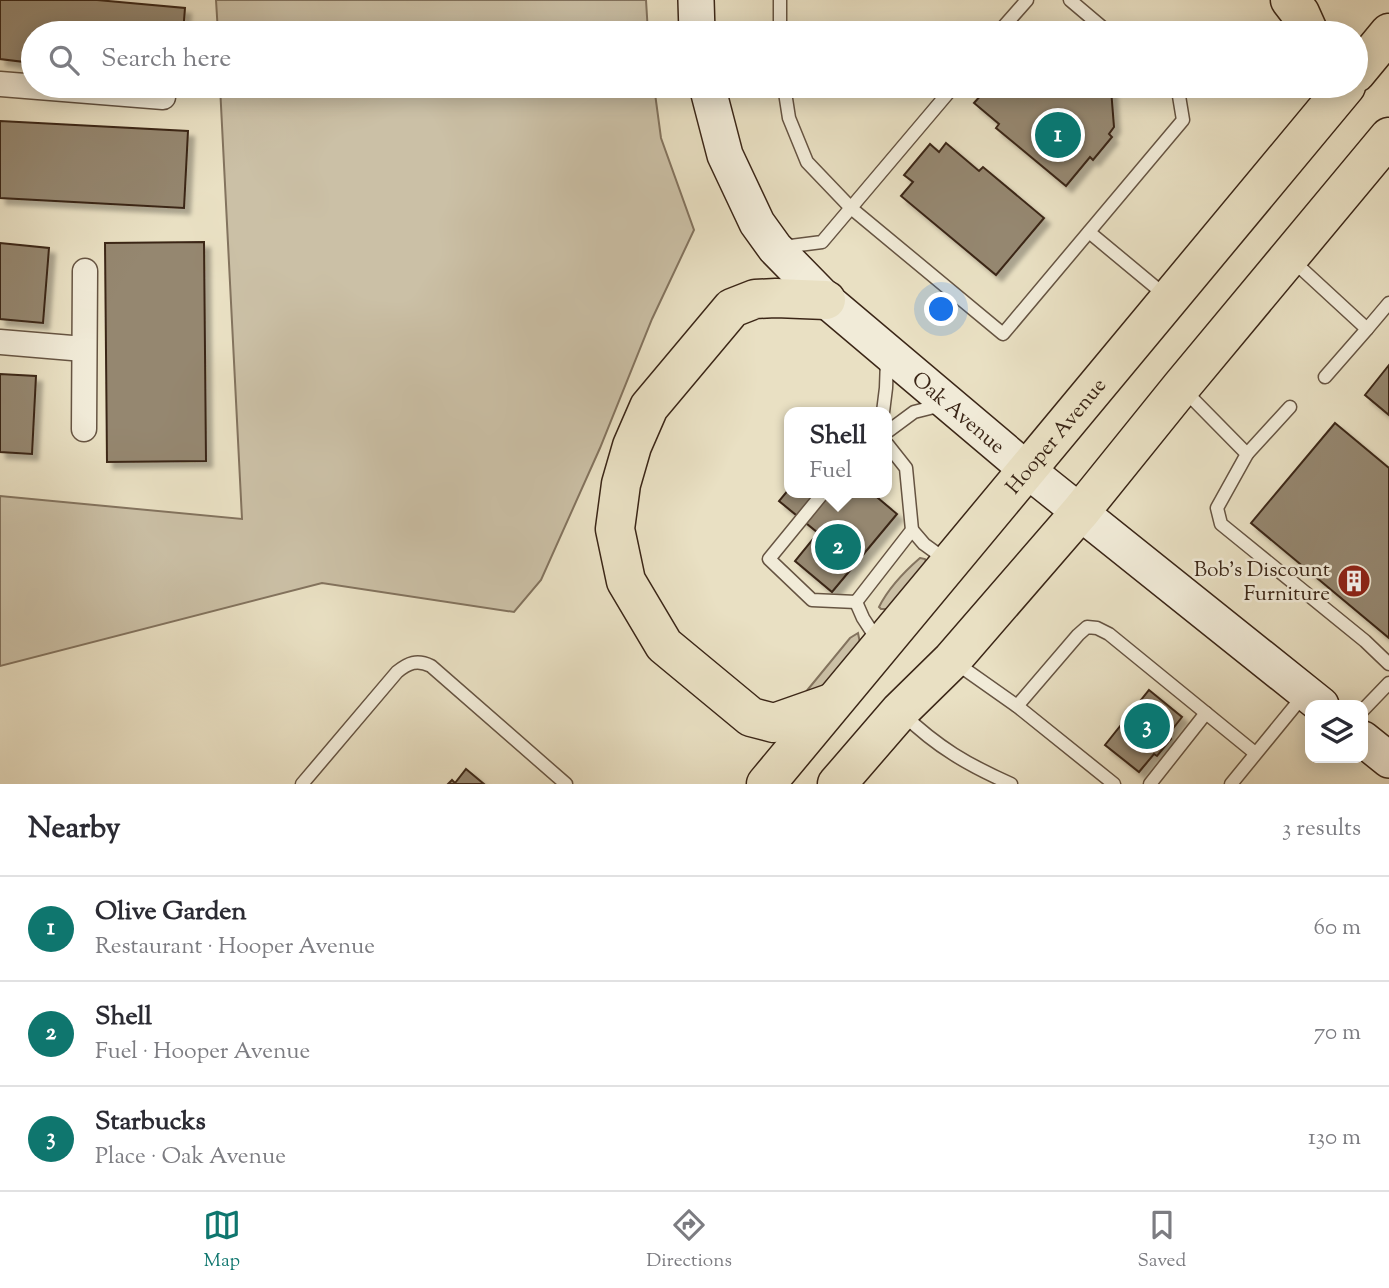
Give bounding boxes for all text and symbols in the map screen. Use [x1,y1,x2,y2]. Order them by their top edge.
search box [21,21,1368,98]
icon: search [45,41,83,79]
text: Search here [101,41,231,78]
pin: 1 [1035,109,1081,161]
your location [924,292,958,326]
street label: Oak Avenue [904,366,1011,462]
street label: Hooper Avenue [1000,372,1114,502]
popup [784,407,892,498]
text: Shell [810,418,867,455]
text: Fuel [810,455,852,488]
pin: 2 [815,521,861,573]
place label: Bob's Discount Furniture [1194,556,1330,610]
building icon: Bob's Discount Furniture [1335,562,1373,600]
pin: 3 [1124,700,1170,752]
map controls [1305,700,1368,763]
button: layers [1305,700,1368,763]
text: Nearby [28,808,120,851]
text: 3 results [1282,813,1361,846]
text: Olive Garden [95,894,247,931]
text: 1 [47,912,55,945]
text: 60 m [1313,912,1361,945]
text: Restaurant · Hooper Avenue [95,931,375,964]
text: Shell [95,999,152,1036]
text: 2 [46,1017,56,1050]
text: 70 m [1314,1017,1361,1050]
text: Fuel · Hooper Avenue [95,1036,310,1069]
text: Starbucks [95,1104,206,1141]
text: 3 [46,1122,56,1155]
text: 130 m [1308,1122,1361,1155]
text: Place · Oak Avenue [95,1141,286,1174]
tab: Map [203,1206,241,1275]
tab: Directions [646,1206,732,1275]
tab: Saved [1137,1206,1186,1275]

